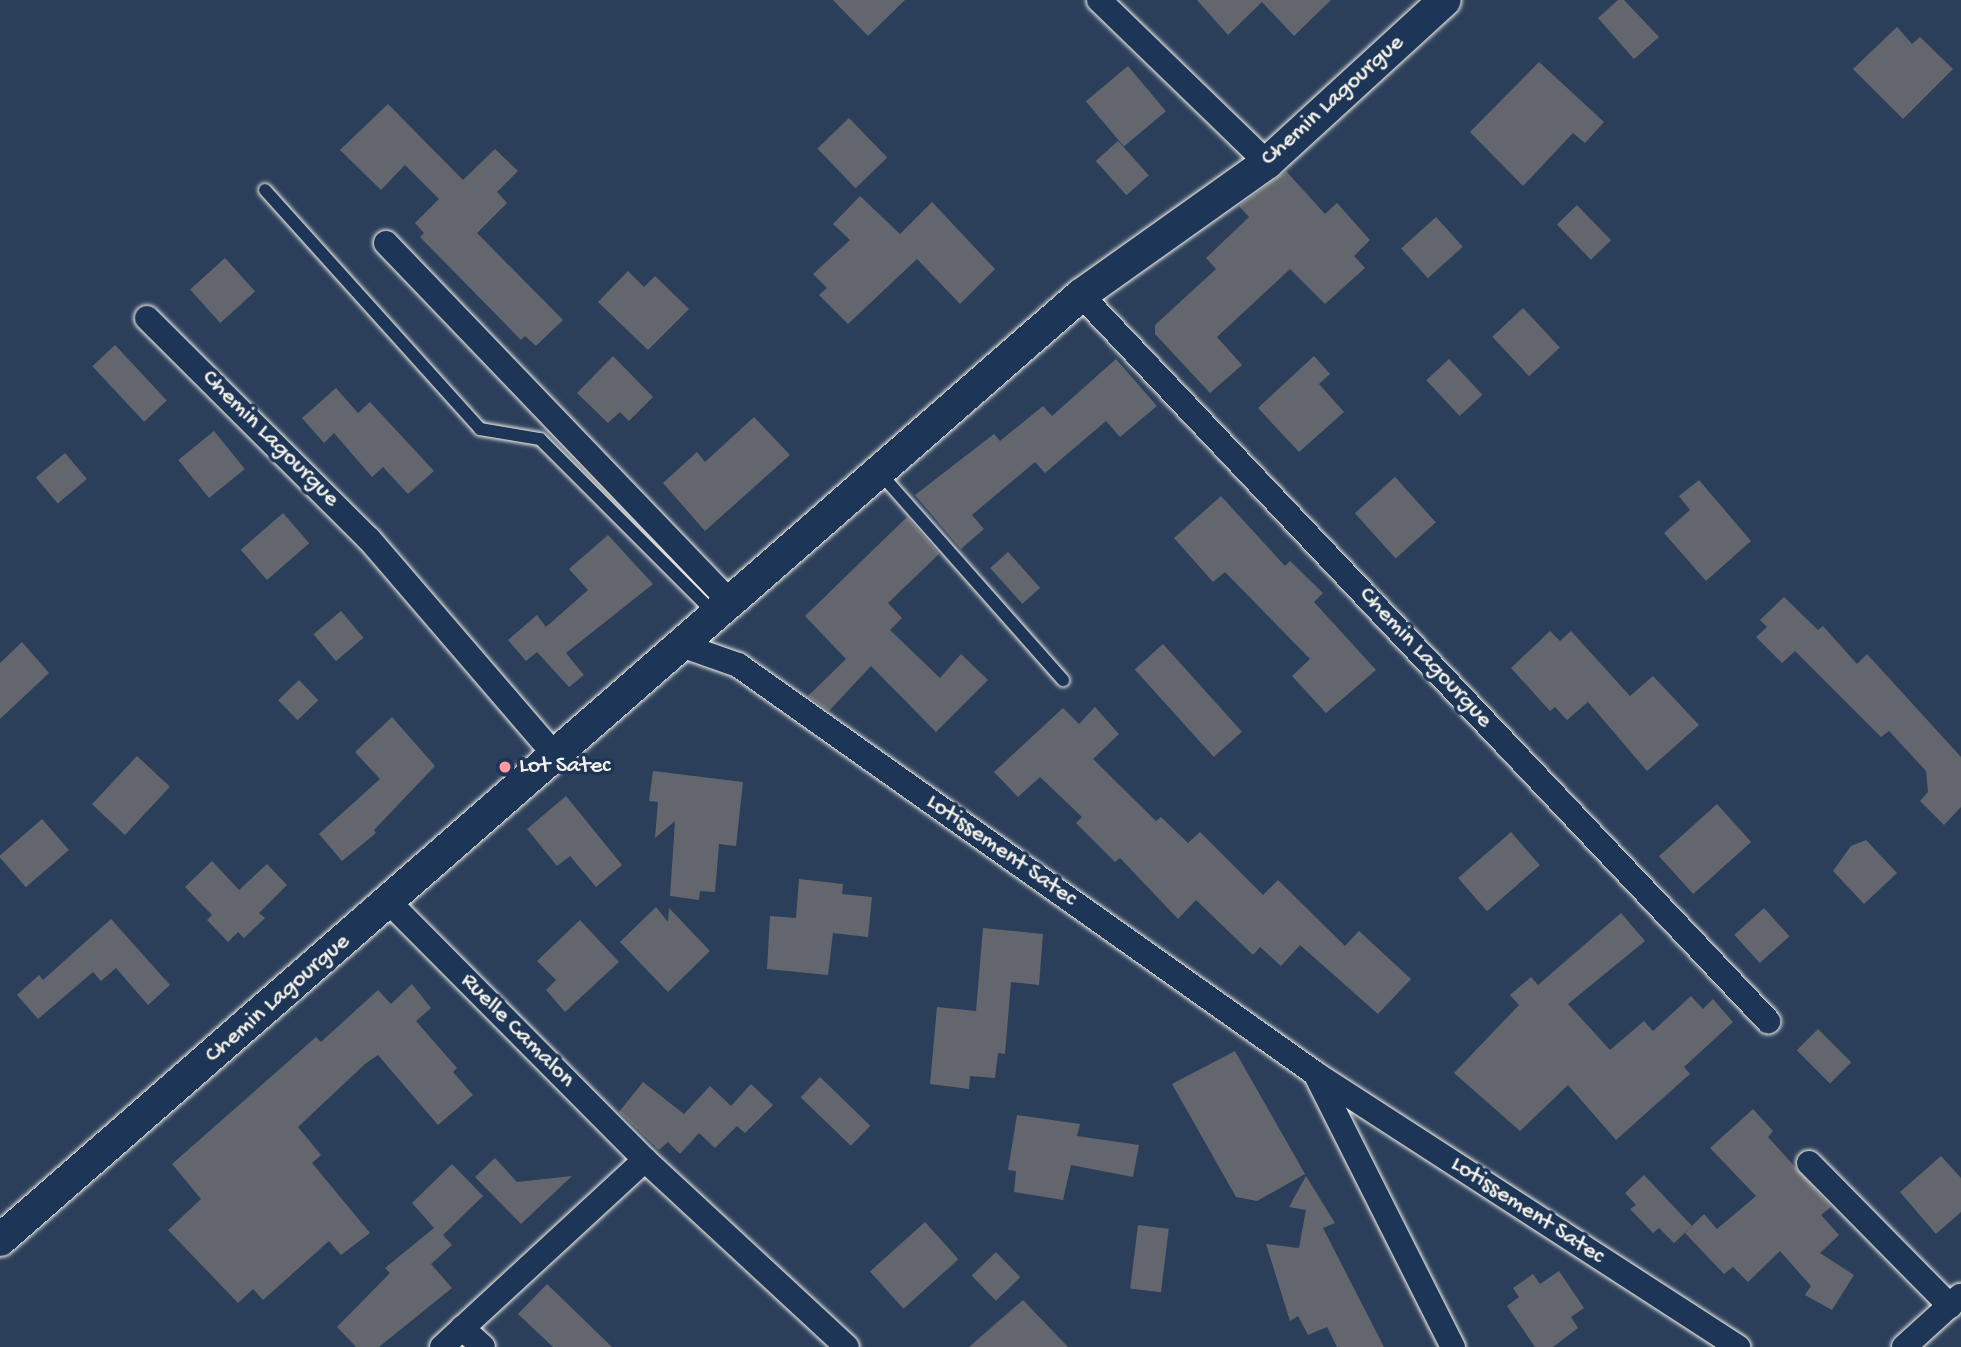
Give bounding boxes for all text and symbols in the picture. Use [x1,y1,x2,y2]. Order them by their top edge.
street label: Chemin Lagourgue [1255,29,1411,173]
street label: Chemin Lagourgue [195,364,345,514]
street label: Chemin Lagourgue [1352,581,1498,735]
place label: Lot Satec [519,753,611,781]
marker: Lot Satec [497,759,513,775]
street label: Lotissement Satec [920,788,1082,914]
street label: Chemin Lagourgue [200,928,356,1070]
street label: Ruelle Camalon [454,968,580,1094]
street label: Lotissement Satec [1445,1151,1609,1271]

